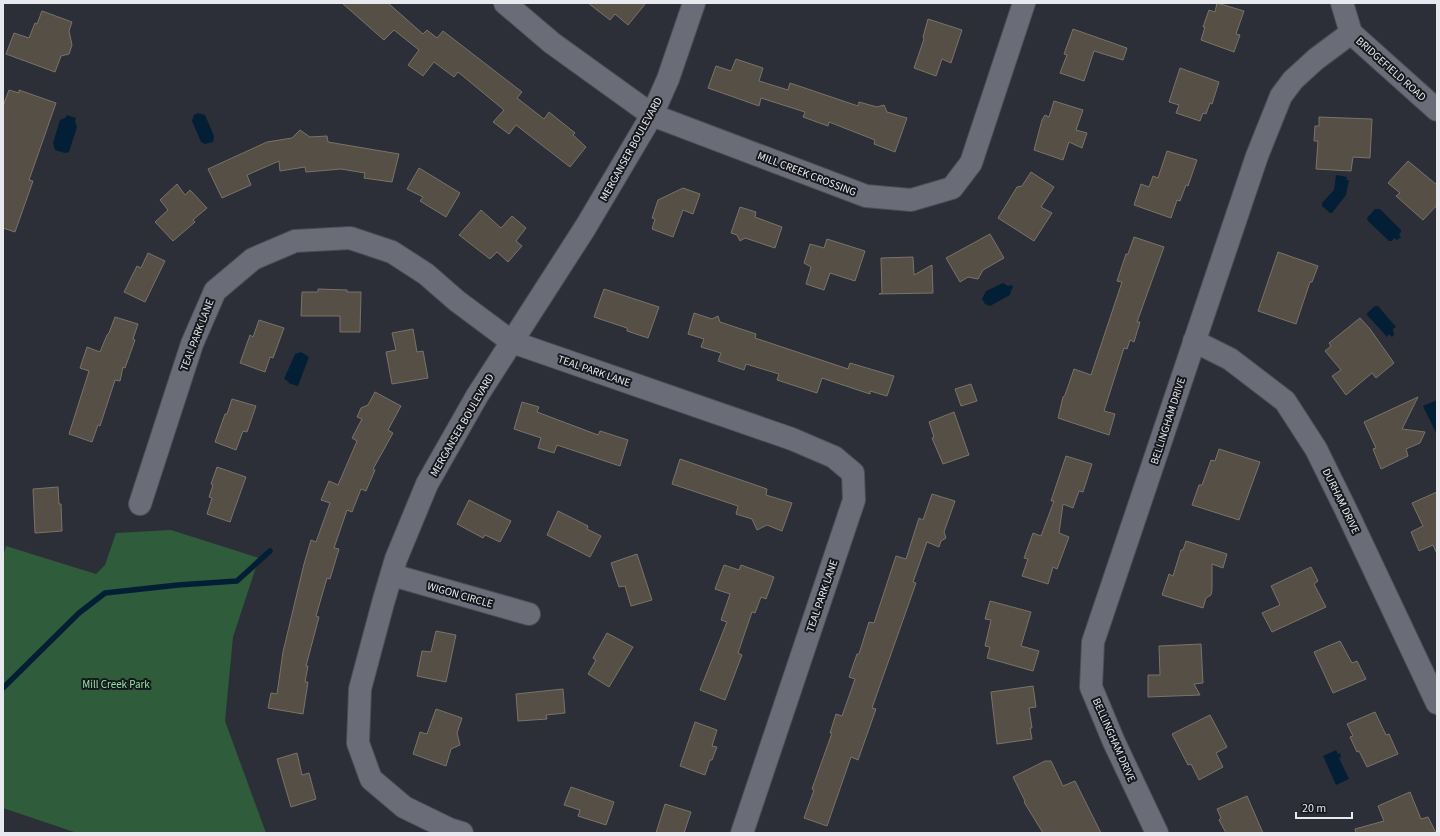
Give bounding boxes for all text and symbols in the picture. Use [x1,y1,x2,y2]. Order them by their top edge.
street label: BRIDGEFIELD ROAD [1353,33,1429,105]
street label: MERGANSER BOULEVARD [596,94,666,204]
street label: MILL CREEK CROSSING [755,148,859,200]
street label: TEAL PARK LANE [176,297,218,373]
street label: TEAL PARK LANE [556,352,633,391]
street label: MERGANSER BOULEVARD [426,371,498,479]
street label: BELLINGHAM DRIVE [1147,375,1189,466]
street label: DURHAM DRIVE [1319,466,1363,536]
street label: TEAL PARK LANE [803,557,842,634]
street label: WIGON CIRCLE [425,578,495,612]
park label: Mill Creek Park [82,677,150,692]
street label: BELLINGHAM DRIVE [1089,696,1139,785]
scale bar [1296,794,1352,820]
text: 20 m [1302,800,1326,817]

